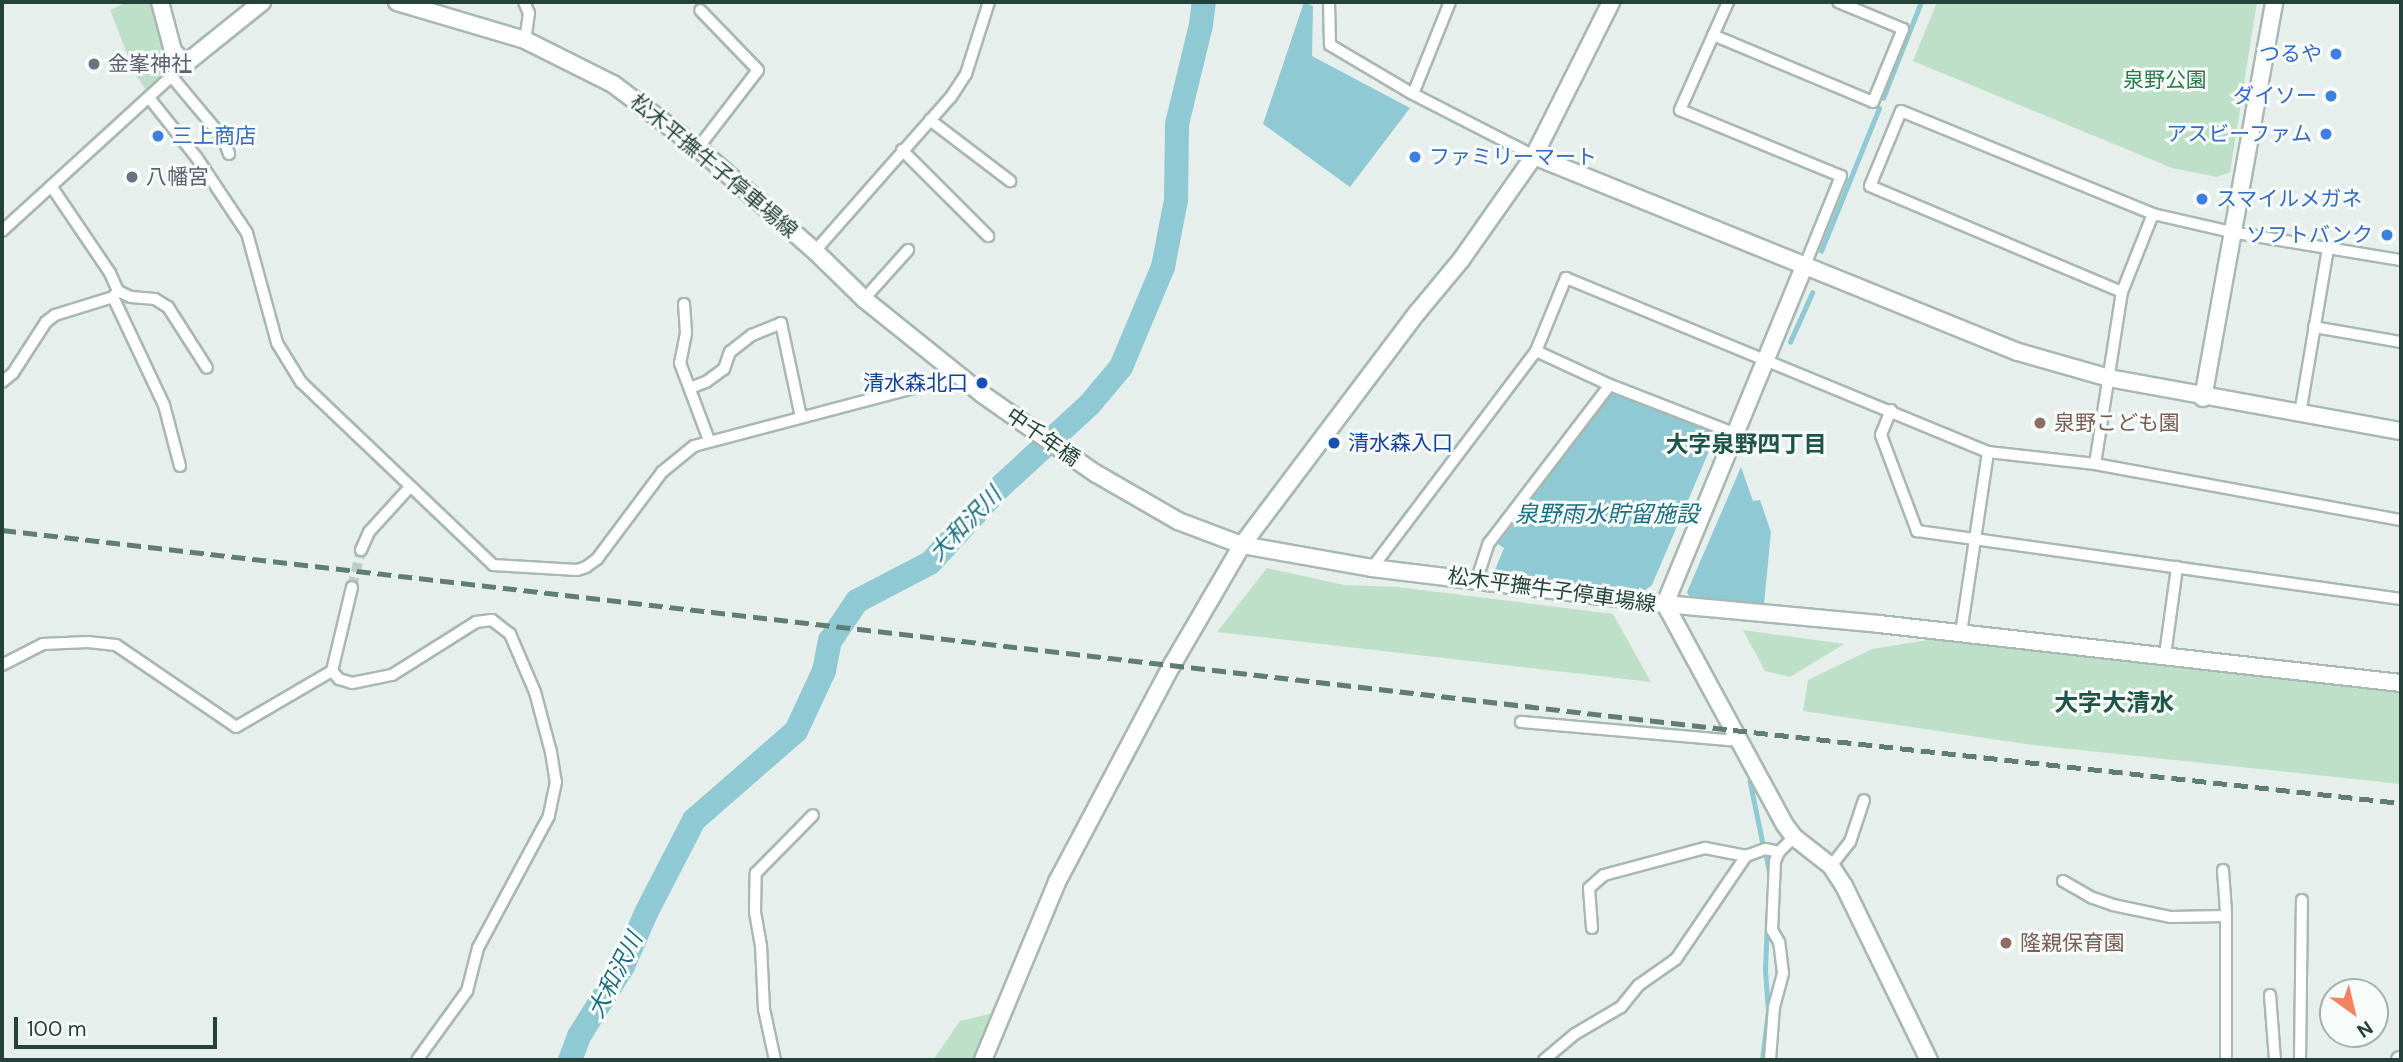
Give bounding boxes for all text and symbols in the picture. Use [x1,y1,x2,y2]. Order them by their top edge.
place label: つるや [2259,41,2322,67]
marker: つるや [2328,46,2344,62]
place label: 金峯神社 [108,51,192,77]
marker: 金峯神社 [86,56,102,72]
park label: 泉野公園 [2123,67,2207,93]
place label: ダイソー [2233,83,2317,109]
marker: ダイソー [2323,88,2339,104]
street label: 松木平撫牛子停車場線 [625,89,803,243]
place label: アスビーファム [2165,121,2312,147]
place label: 三上商店 [172,123,256,149]
marker: アスビーファム [2318,126,2334,142]
marker: 三上商店 [150,128,166,144]
place label: ファミリーマート [1429,144,1597,170]
marker: ファミリーマート [1407,149,1423,165]
place label: 八幡宮 [146,164,209,190]
marker: 八幡宮 [124,169,140,185]
place label: スマイルメガネ [2216,186,2363,212]
marker: スマイルメガネ [2194,191,2210,207]
place label: ソフトバンク [2247,222,2373,248]
marker: ソフトバンク [2379,227,2395,243]
place label: 清水森北口 [863,370,968,396]
marker: 清水森北口 [974,375,990,391]
street label: 中千年橋 [1001,403,1085,471]
place label: 泉野こども園 [2054,410,2180,436]
marker: 泉野こども園 [2032,415,2048,431]
place label: 清水森入口 [1348,430,1453,456]
district label: 大字泉野四丁目 [1666,430,1826,458]
marker: 清水森入口 [1326,435,1342,451]
water label: 大和沢川 [923,481,1007,567]
water label: 泉野雨水貯留施設 [1515,500,1699,528]
street label: 松木平撫牛子停車場線 [1446,563,1658,617]
district label: 大字大清水 [2054,689,2174,717]
water label: 大和沢川 [582,928,648,1022]
place label: 隆親保育園 [2020,930,2125,956]
marker: 隆親保育園 [1998,935,2014,951]
north arrow [2319,978,2389,1048]
scale bar [18,1002,220,1046]
text: 100 m [27,1015,87,1043]
text: N [2352,1015,2378,1043]

